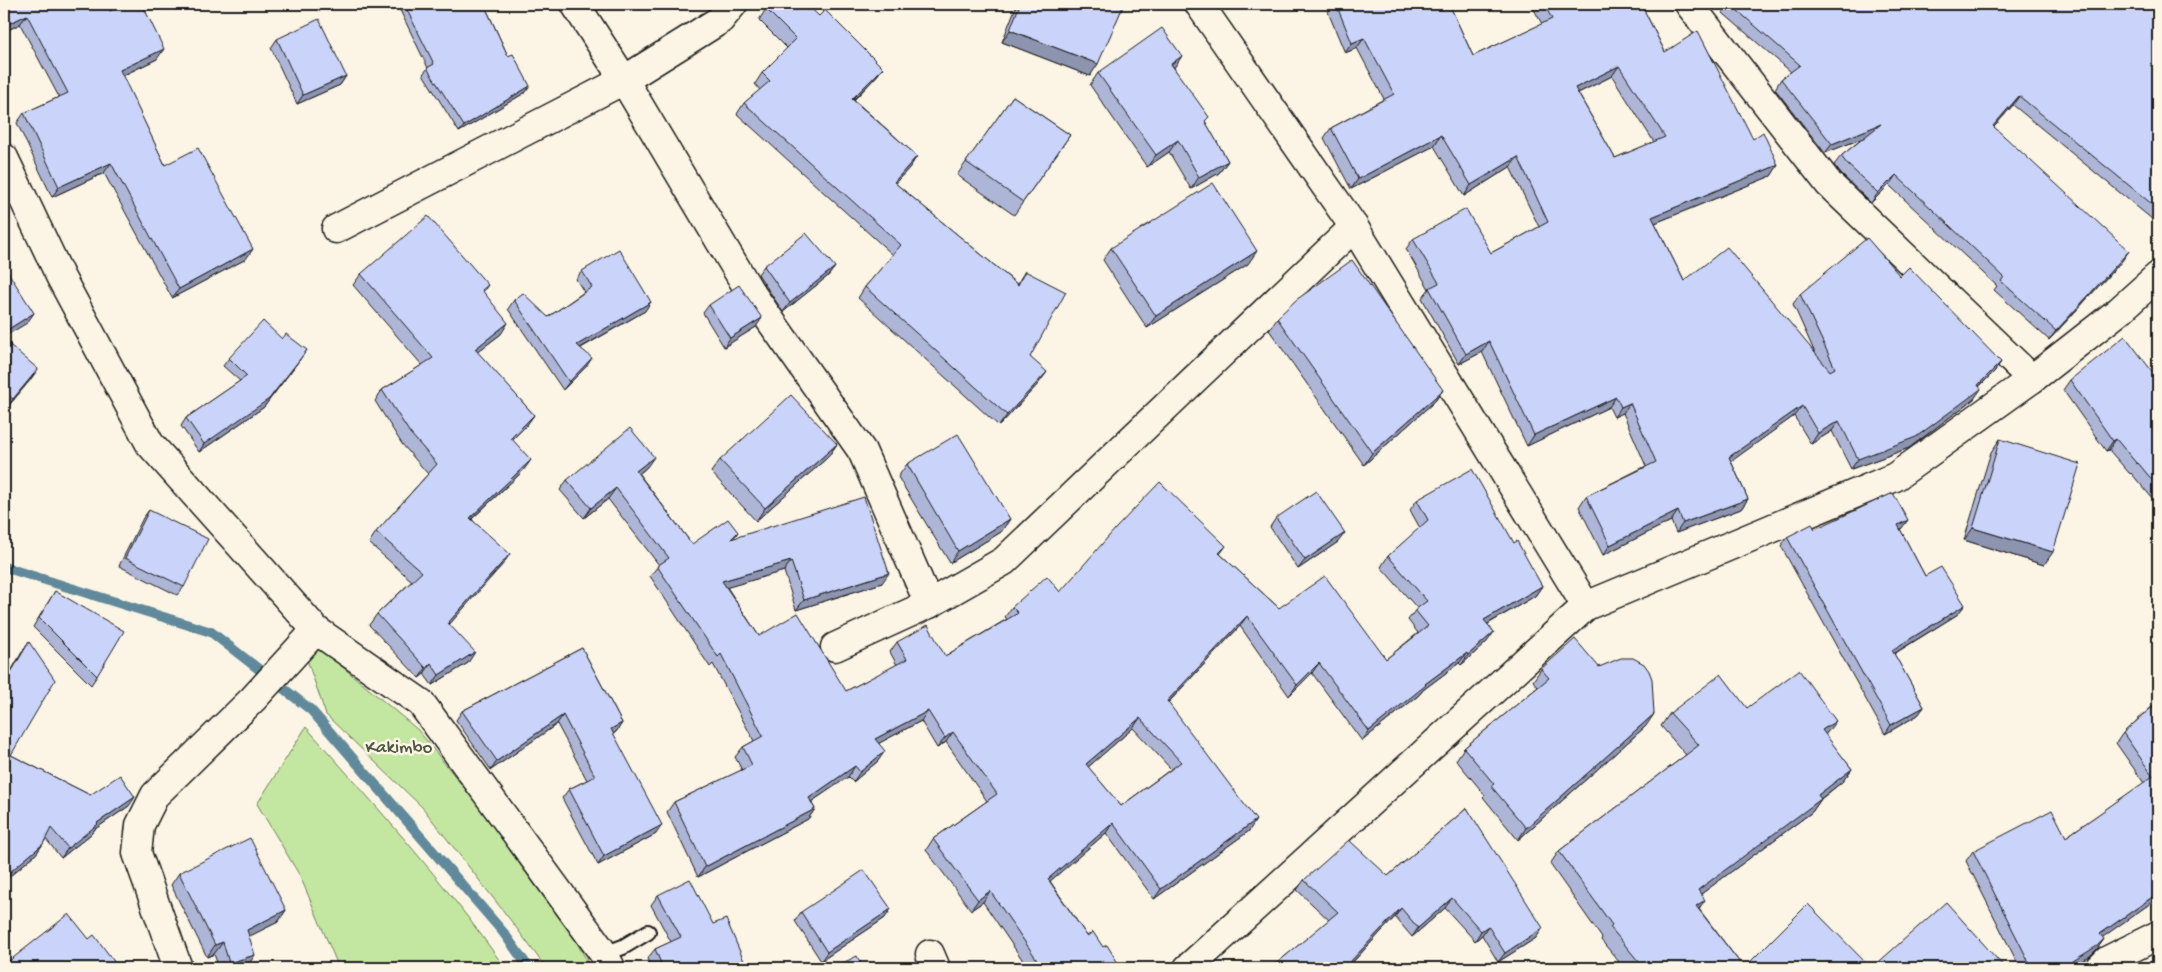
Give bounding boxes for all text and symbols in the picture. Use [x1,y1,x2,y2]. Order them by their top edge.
park label: Kakimbo [366,737,433,760]

